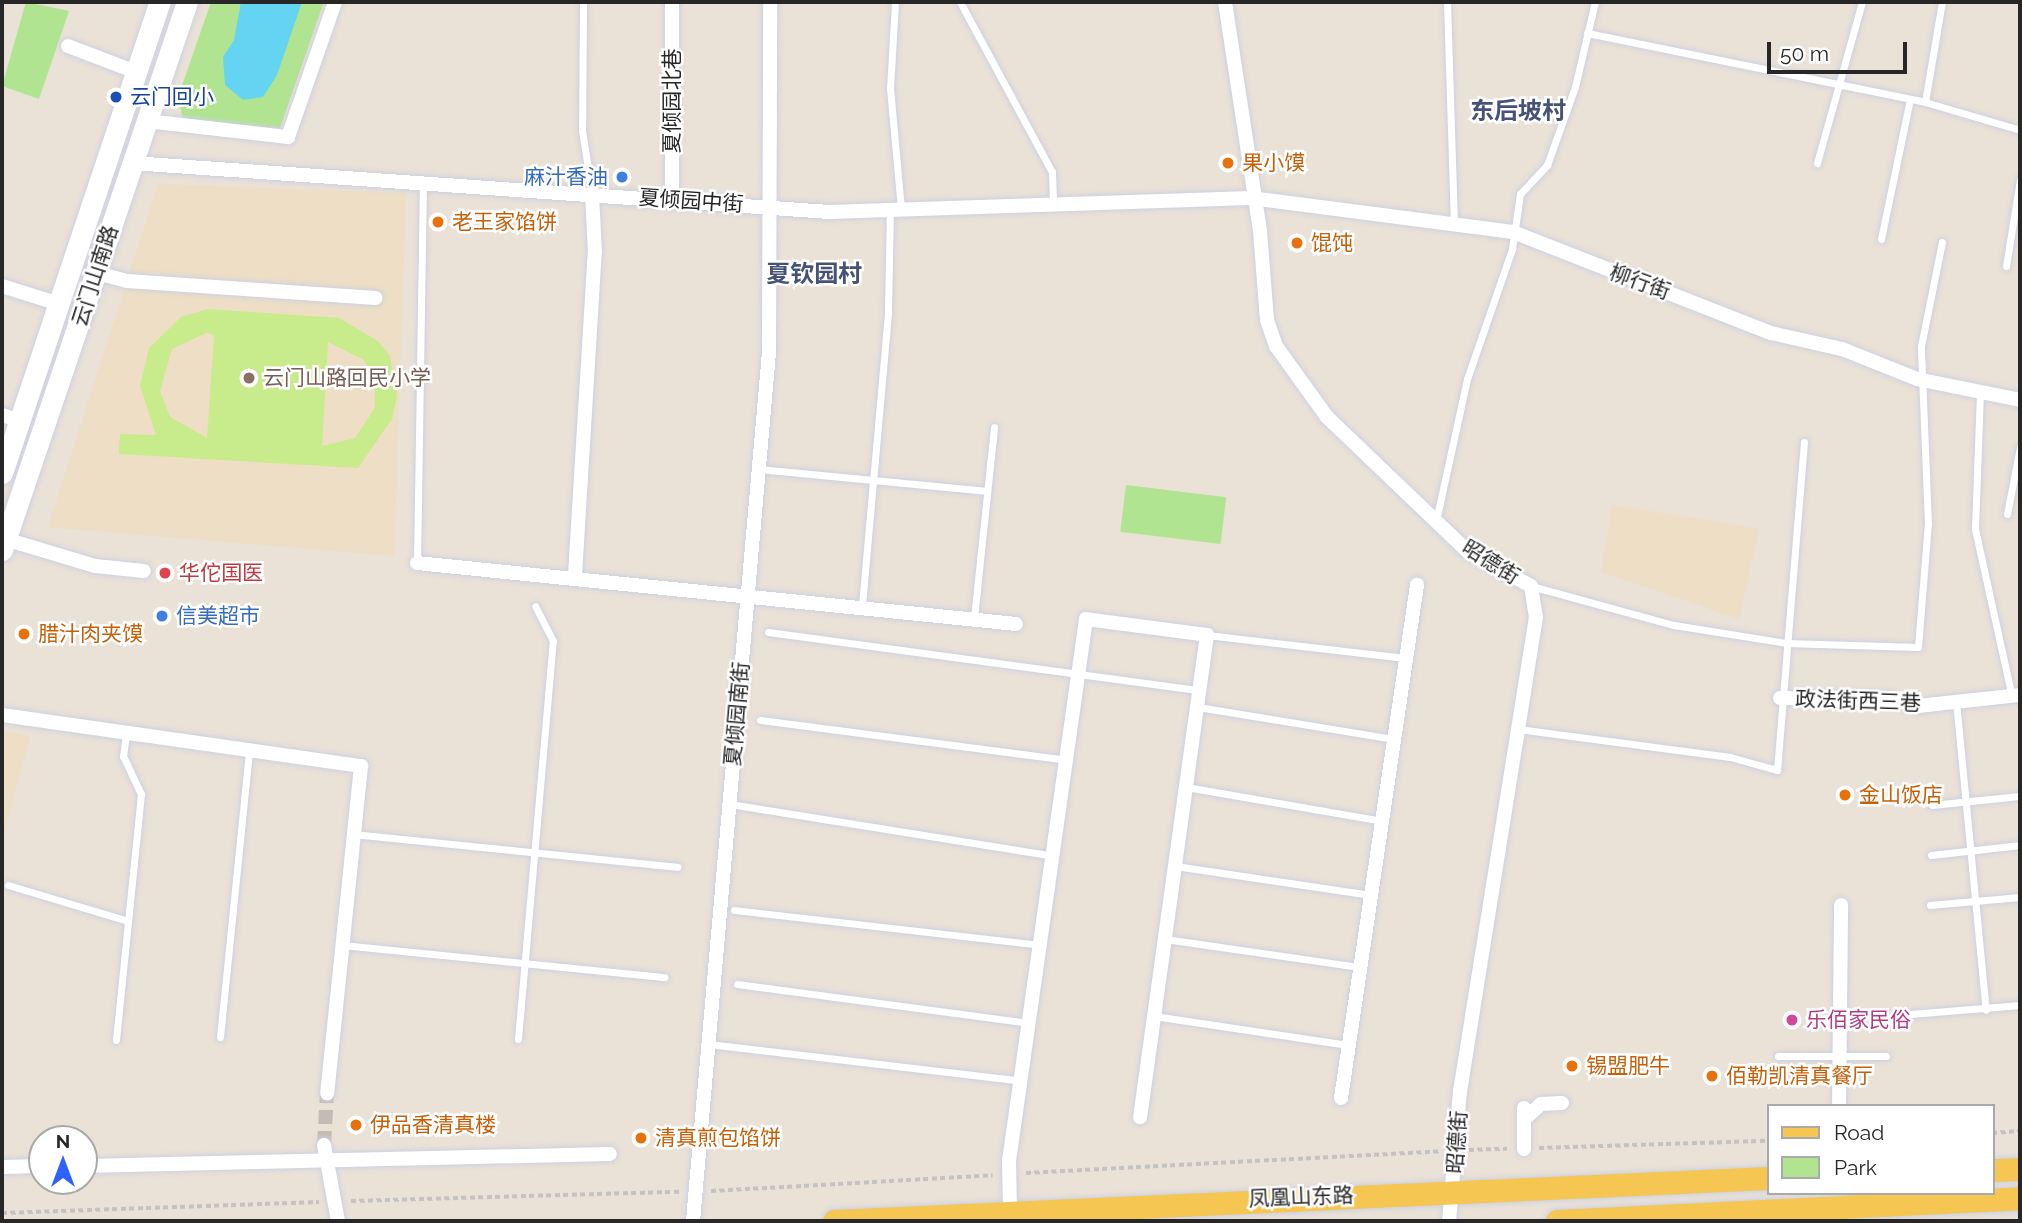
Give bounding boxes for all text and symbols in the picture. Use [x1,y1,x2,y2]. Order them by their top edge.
scale bar [1770,28,1910,72]
text: 50 m [1780,41,1829,66]
street label: 夏倾园北巷 [659,49,685,153]
place label: 云门回小 [130,84,214,110]
marker: 云门回小 [108,89,124,105]
district label: 东后坡村 [1470,97,1566,125]
place label: 果小馍 [1242,150,1305,176]
marker: 果小馍 [1220,155,1236,171]
place label: 麻汁香油 [524,164,608,190]
marker: 麻汁香油 [614,169,630,185]
street label: 夏倾园中街 [638,185,744,217]
place label: 老王家馅饼 [452,209,557,235]
marker: 老王家馅饼 [430,214,446,230]
street label: 云门山南路 [67,222,123,330]
place label: 馄饨 [1311,230,1353,256]
marker: 馄饨 [1289,235,1305,251]
street label: 柳行街 [1606,259,1674,305]
district label: 夏钦园村 [766,260,862,288]
place label: 云门山路回民小学 [263,365,431,391]
marker: 云门山路回民小学 [241,370,257,386]
street label: 昭德街 [1458,535,1524,589]
place label: 华佗国医 [179,560,263,586]
marker: 华佗国医 [157,565,173,581]
place label: 信美超市 [176,603,260,629]
marker: 信美超市 [154,608,170,624]
place label: 腊汁肉夹馍 [38,621,143,647]
marker: 腊汁肉夹馍 [16,626,32,642]
street label: 夏倾园南街 [720,661,754,767]
street label: 政法街西三巷 [1795,686,1921,716]
place label: 金山饭店 [1859,782,1943,808]
marker: 金山饭店 [1837,787,1853,803]
place label: 乐佰家民俗 [1806,1007,1911,1033]
marker: 乐佰家民俗 [1784,1012,1800,1028]
place label: 锡盟肥牛 [1586,1053,1670,1079]
marker: 锡盟肥牛 [1564,1058,1580,1074]
place label: 佰勒凯清真餐厅 [1726,1063,1873,1089]
marker: 佰勒凯清真餐厅 [1704,1068,1720,1084]
legend [1766,1104,1994,1195]
street label: 昭德街 [1442,1110,1472,1174]
place label: 伊品香清真楼 [370,1112,496,1138]
marker: 伊品香清真楼 [348,1117,364,1133]
text: Road [1834,1120,1884,1145]
north arrow [28,1125,98,1195]
place label: 清真煎包馅饼 [655,1125,781,1151]
text: N [56,1130,70,1152]
marker: 清真煎包馅饼 [633,1130,649,1146]
text: Park [1834,1155,1877,1180]
street label: 凤凰山东路 [1248,1183,1354,1211]

